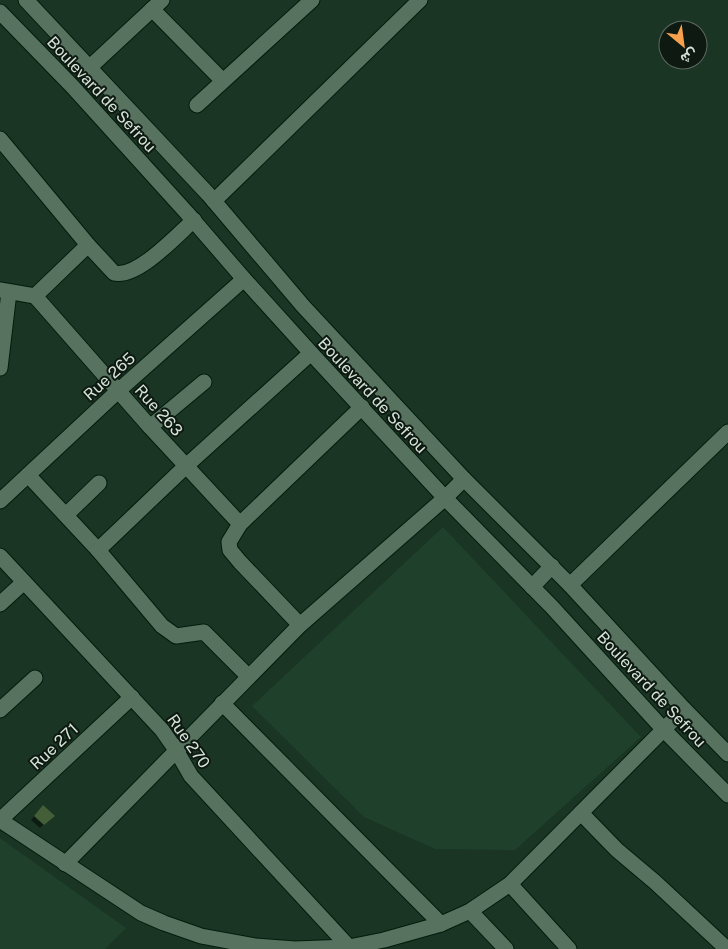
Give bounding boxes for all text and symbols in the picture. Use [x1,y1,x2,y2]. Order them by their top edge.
north arrow [658,20,708,70]
street label: Boulevard de Sefrou [43,33,160,156]
text: ش [677,44,701,68]
street label: Boulevard de Sefrou [314,334,431,457]
street label: Rue 265 [80,348,139,404]
street label: Rue 263 [131,381,187,440]
street label: Boulevard de Sefrou [593,628,710,751]
street label: Rue 270 [163,711,214,772]
street label: Rue 271 [26,719,82,773]

